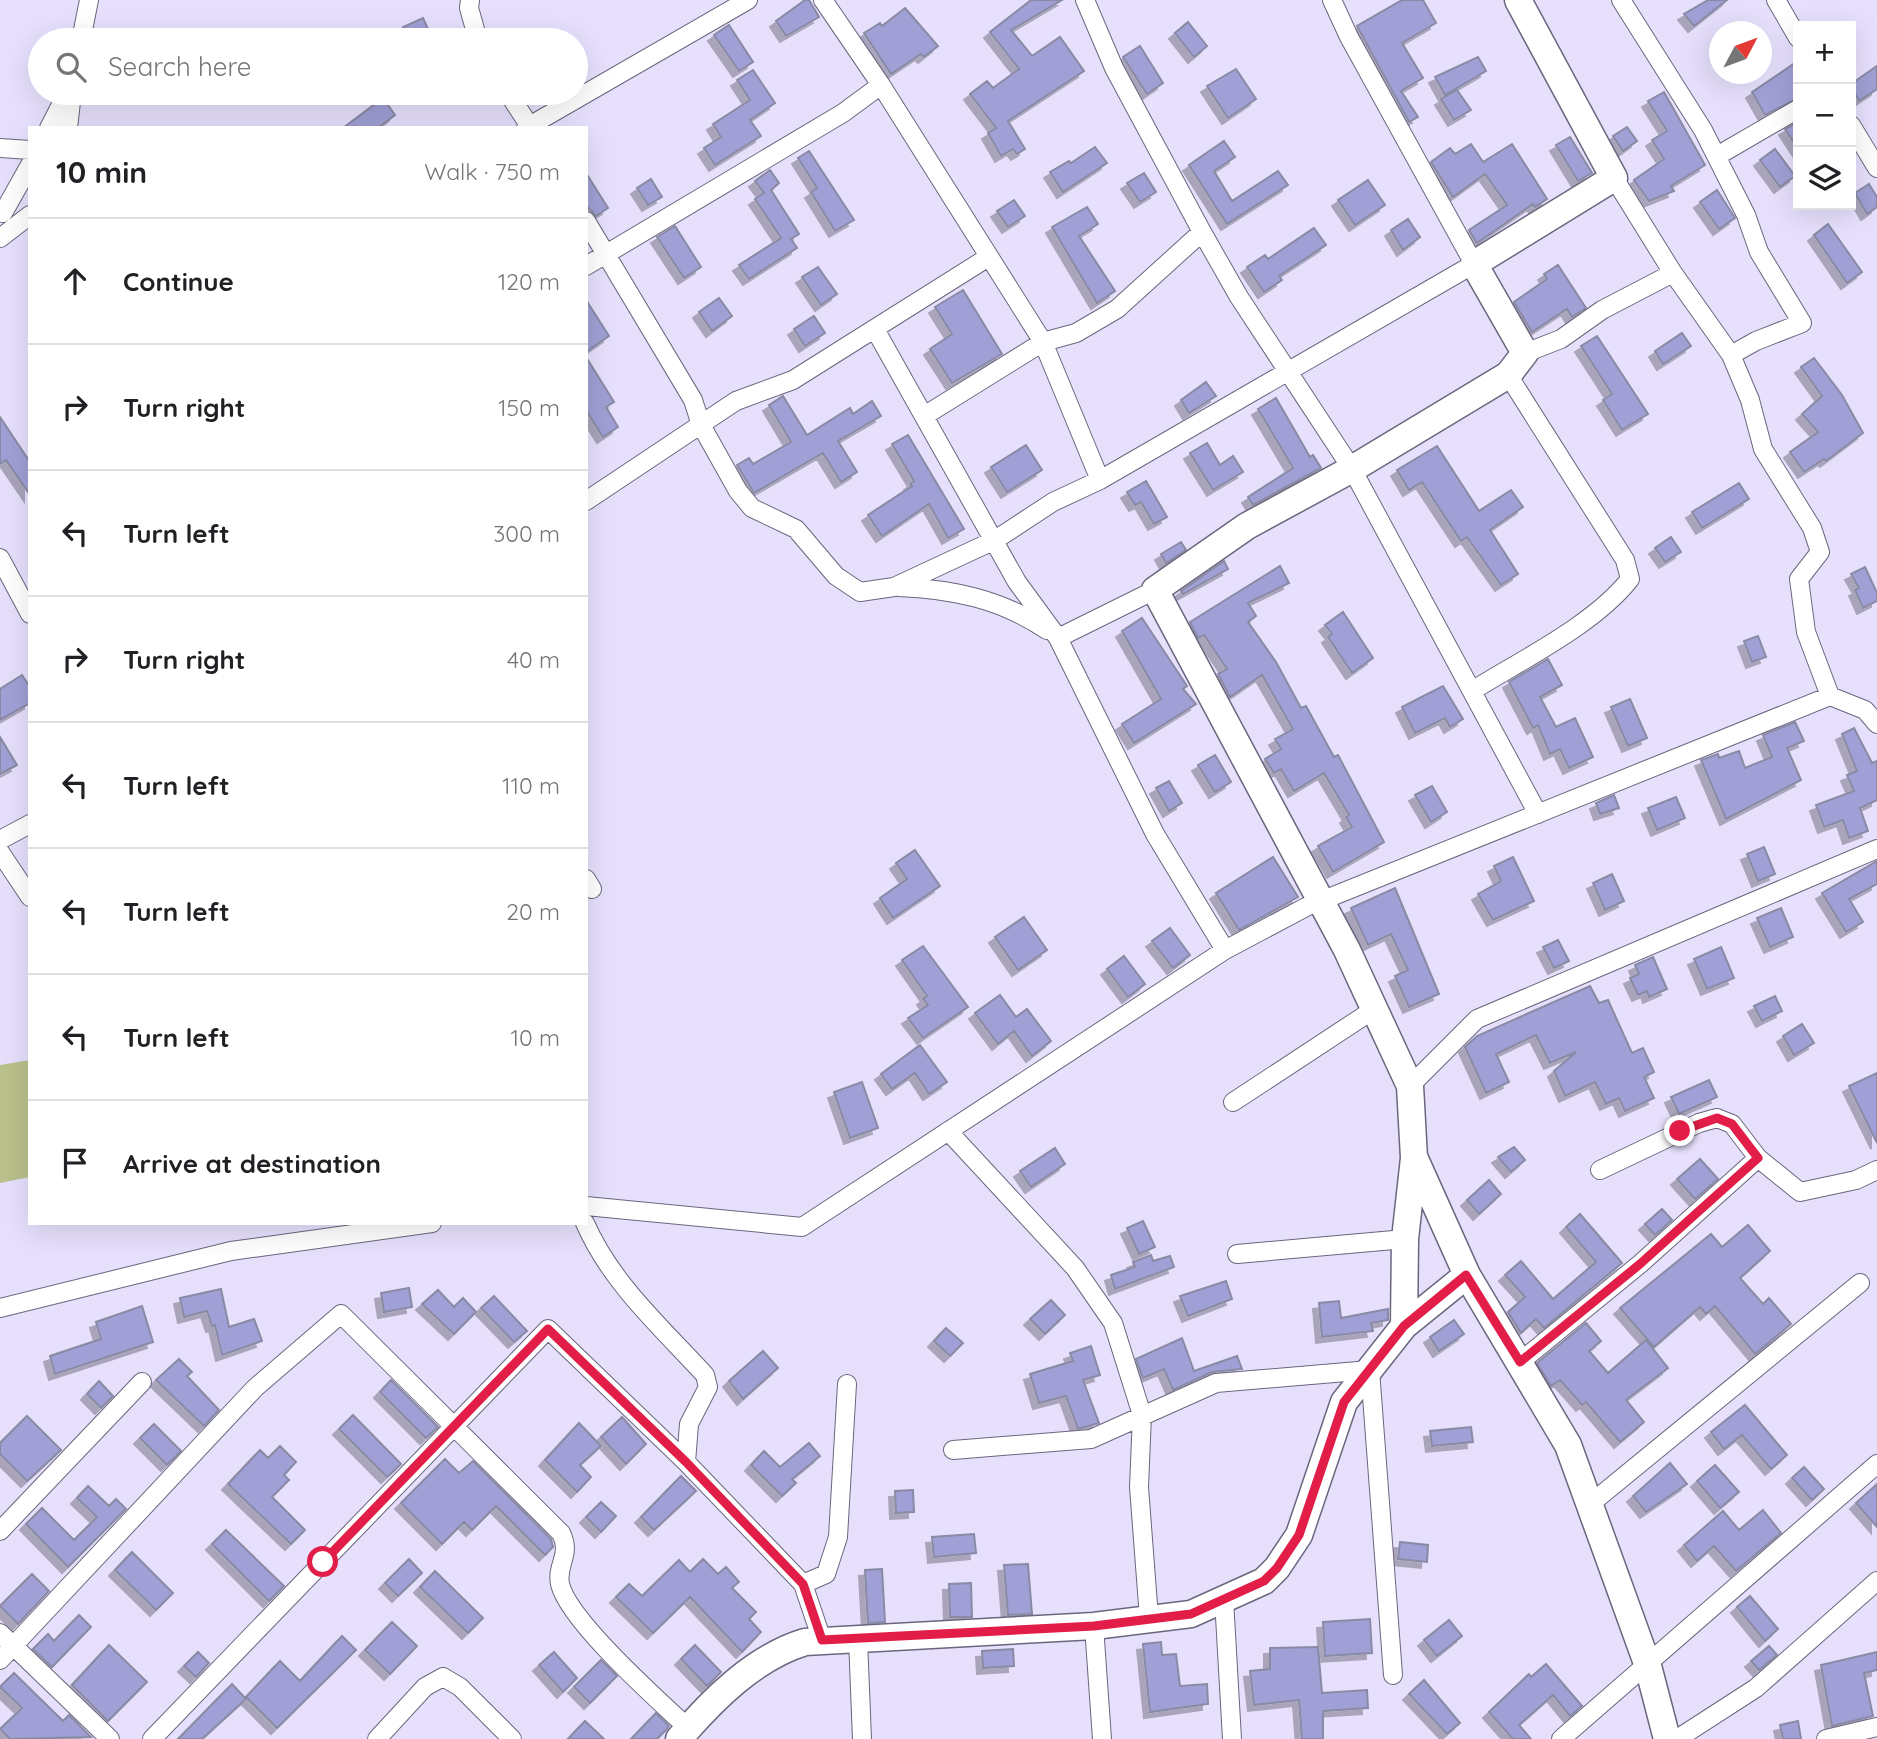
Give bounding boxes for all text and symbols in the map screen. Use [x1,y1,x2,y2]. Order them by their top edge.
north arrow [1709,21,1772,84]
map controls [1793,21,1856,210]
button: + [1793,21,1856,84]
search box [28,28,588,105]
icon: search [52,48,90,86]
text: Search here [108,50,252,83]
button: − [1793,84,1856,147]
button: layers [1793,147,1856,210]
text: 10 min [56,153,147,191]
text: Walk · 750 m [424,157,560,186]
icon: ahead [56,262,94,300]
text: Continue [123,265,234,298]
text: 120 m [498,267,560,296]
icon: right [56,388,94,426]
text: Turn right [123,391,245,424]
text: 150 m [498,393,560,422]
icon: left [56,514,94,552]
text: Turn left [123,517,230,550]
text: 300 m [493,519,560,548]
icon: right [56,640,94,678]
text: Turn right [123,643,245,676]
text: 40 m [507,645,560,674]
icon: left [56,766,94,804]
text: Turn left [123,769,230,802]
text: 110 m [502,771,560,800]
icon: left [56,892,94,930]
text: Turn left [123,895,230,928]
text: 20 m [506,897,560,926]
icon: left [56,1018,94,1056]
text: Turn left [123,1021,230,1054]
text: 10 m [511,1023,560,1052]
route end [1664,1115,1695,1146]
icon: arrive [56,1144,94,1182]
text: Arrive at destination [123,1147,381,1180]
route start [307,1546,338,1577]

